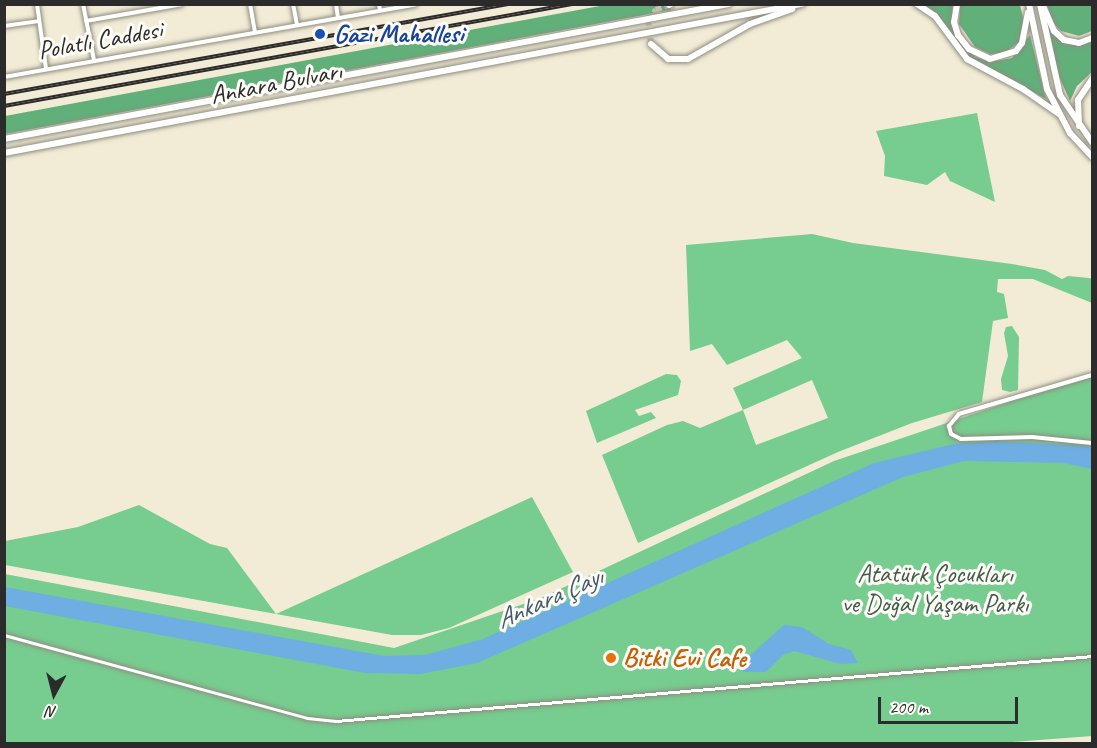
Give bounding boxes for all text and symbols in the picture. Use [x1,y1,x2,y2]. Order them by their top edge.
street label: Polatlı Caddesi [35,14,165,66]
place label: Gazi Mahallesi [334,18,464,50]
marker: Gazi Mahallesi [311,25,329,43]
street label: Ankara Bulvarı [208,55,344,111]
park label: Atatürk Çocukları ve Doğal Yaşam Parkı [841,558,1029,620]
water label: Ankara Çayı [491,560,607,636]
place label: Bitki Evi Cafe [623,642,746,674]
marker: Bitki Evi Cafe [604,651,618,665]
north arrow [24,664,84,724]
scale bar [881,685,1020,723]
text: 200 m [889,696,928,718]
text: N [46,701,58,722]

